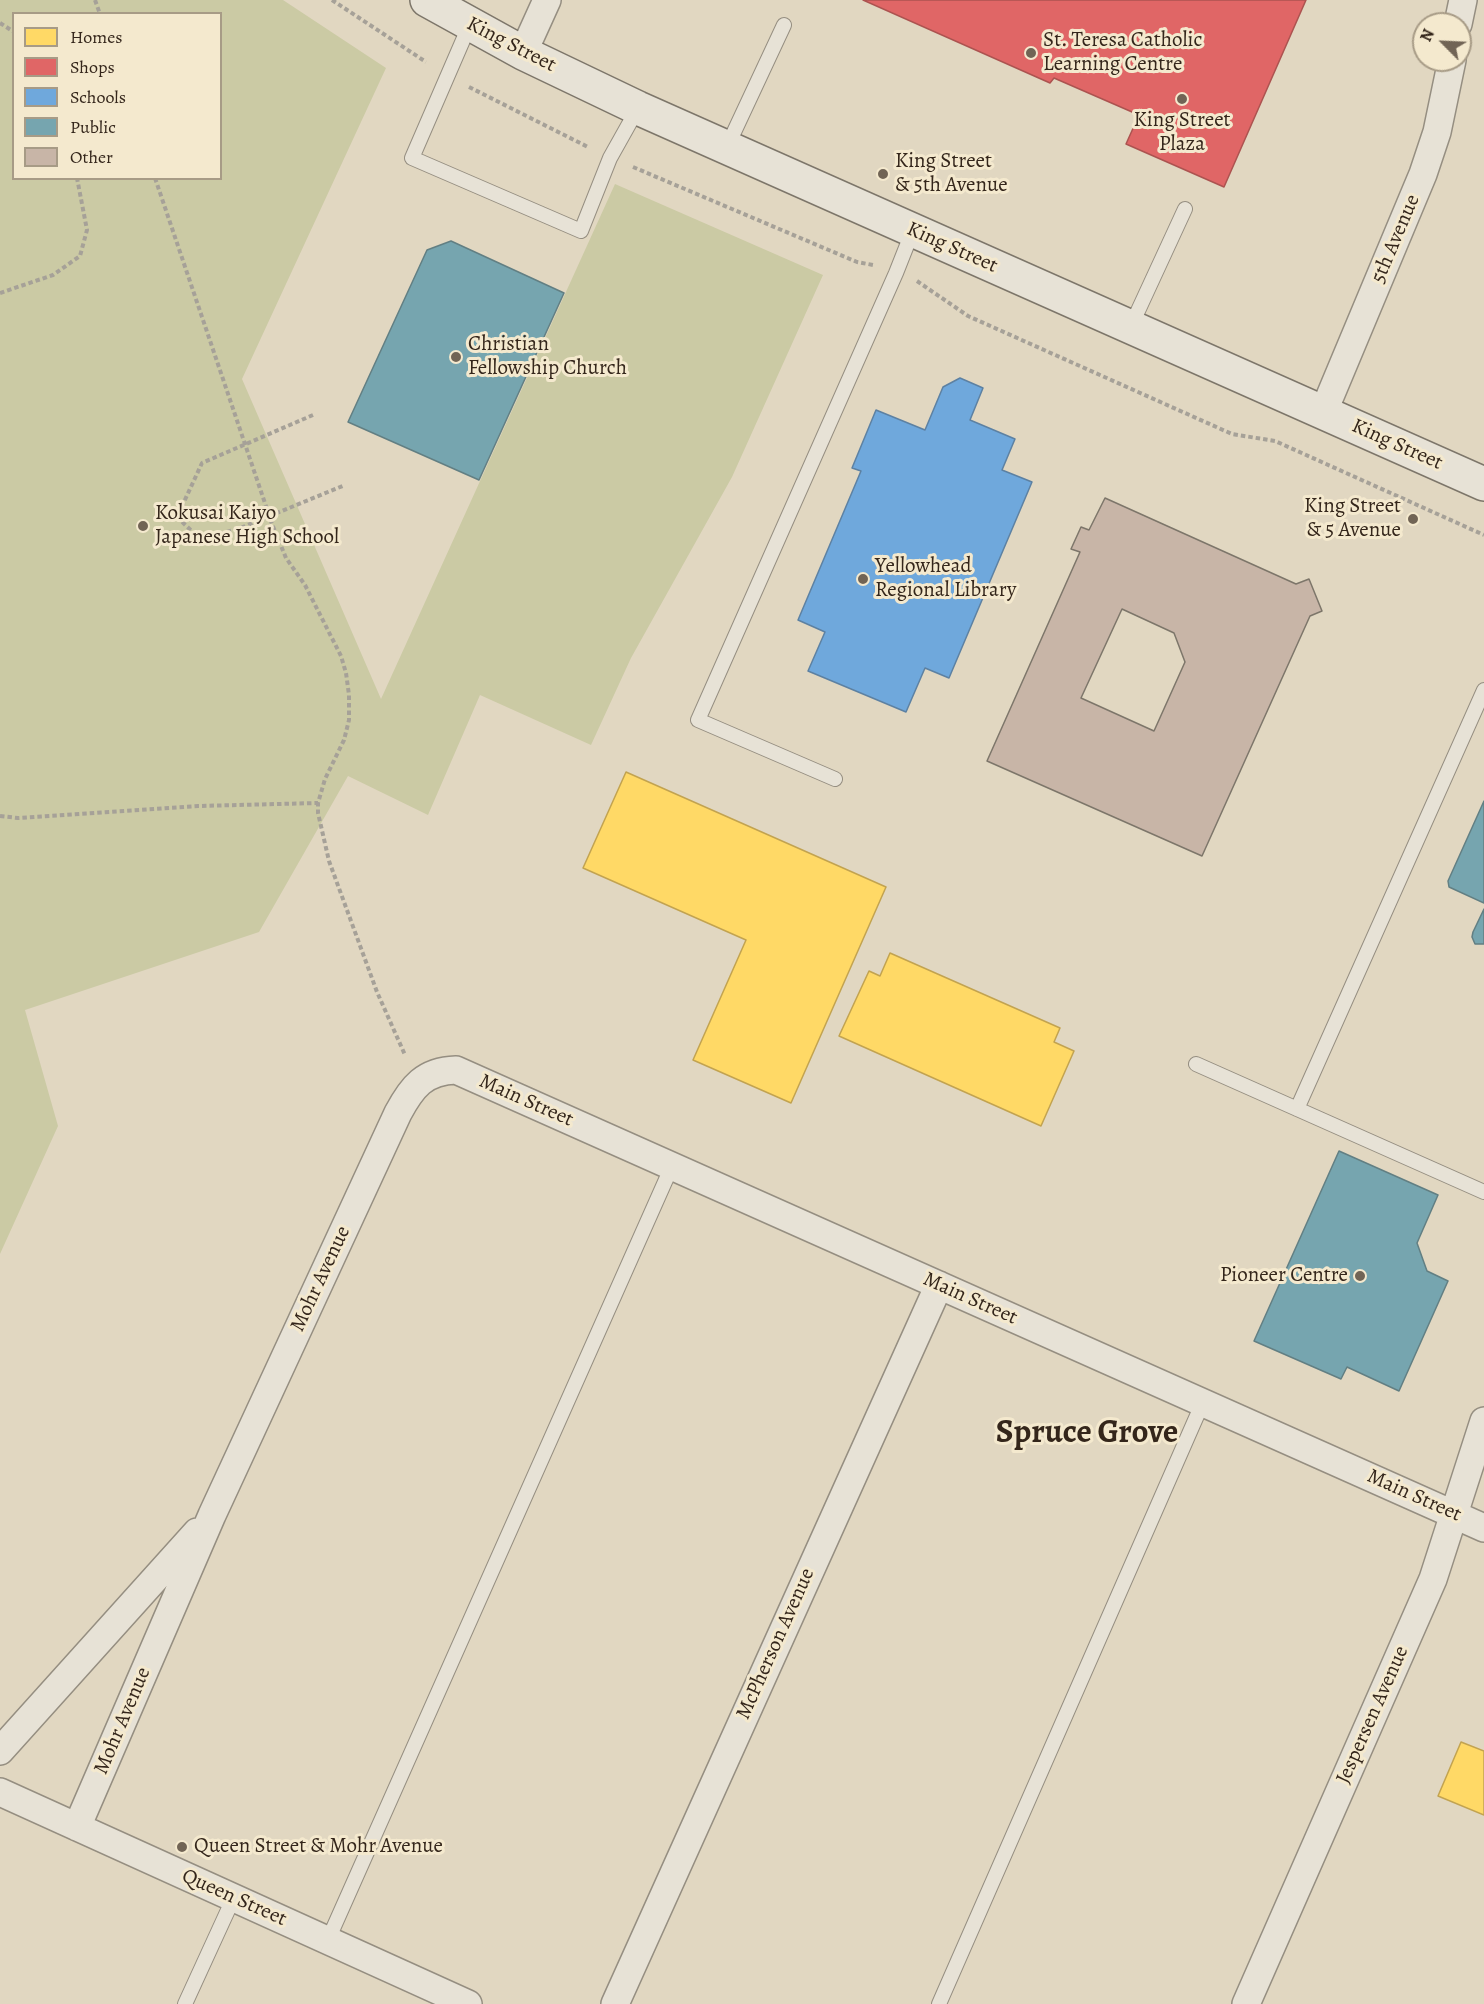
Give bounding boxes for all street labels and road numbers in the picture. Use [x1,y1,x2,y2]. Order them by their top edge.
street label: King Street [462,12,560,78]
street label: 5th Avenue [1366,191,1426,287]
street label: King Street [903,217,1001,279]
street label: King Street [1348,414,1446,476]
street label: Main Street [475,1069,577,1133]
street label: Mohr Avenue [286,1222,356,1336]
street label: Main Street [919,1267,1021,1331]
street label: Main Street [1363,1464,1465,1528]
street label: McPherson Avenue [731,1564,821,1724]
street label: Jespersen Avenue [1331,1642,1415,1788]
street label: Mohr Avenue [89,1664,157,1778]
street label: Queen Street [178,1864,290,1932]

